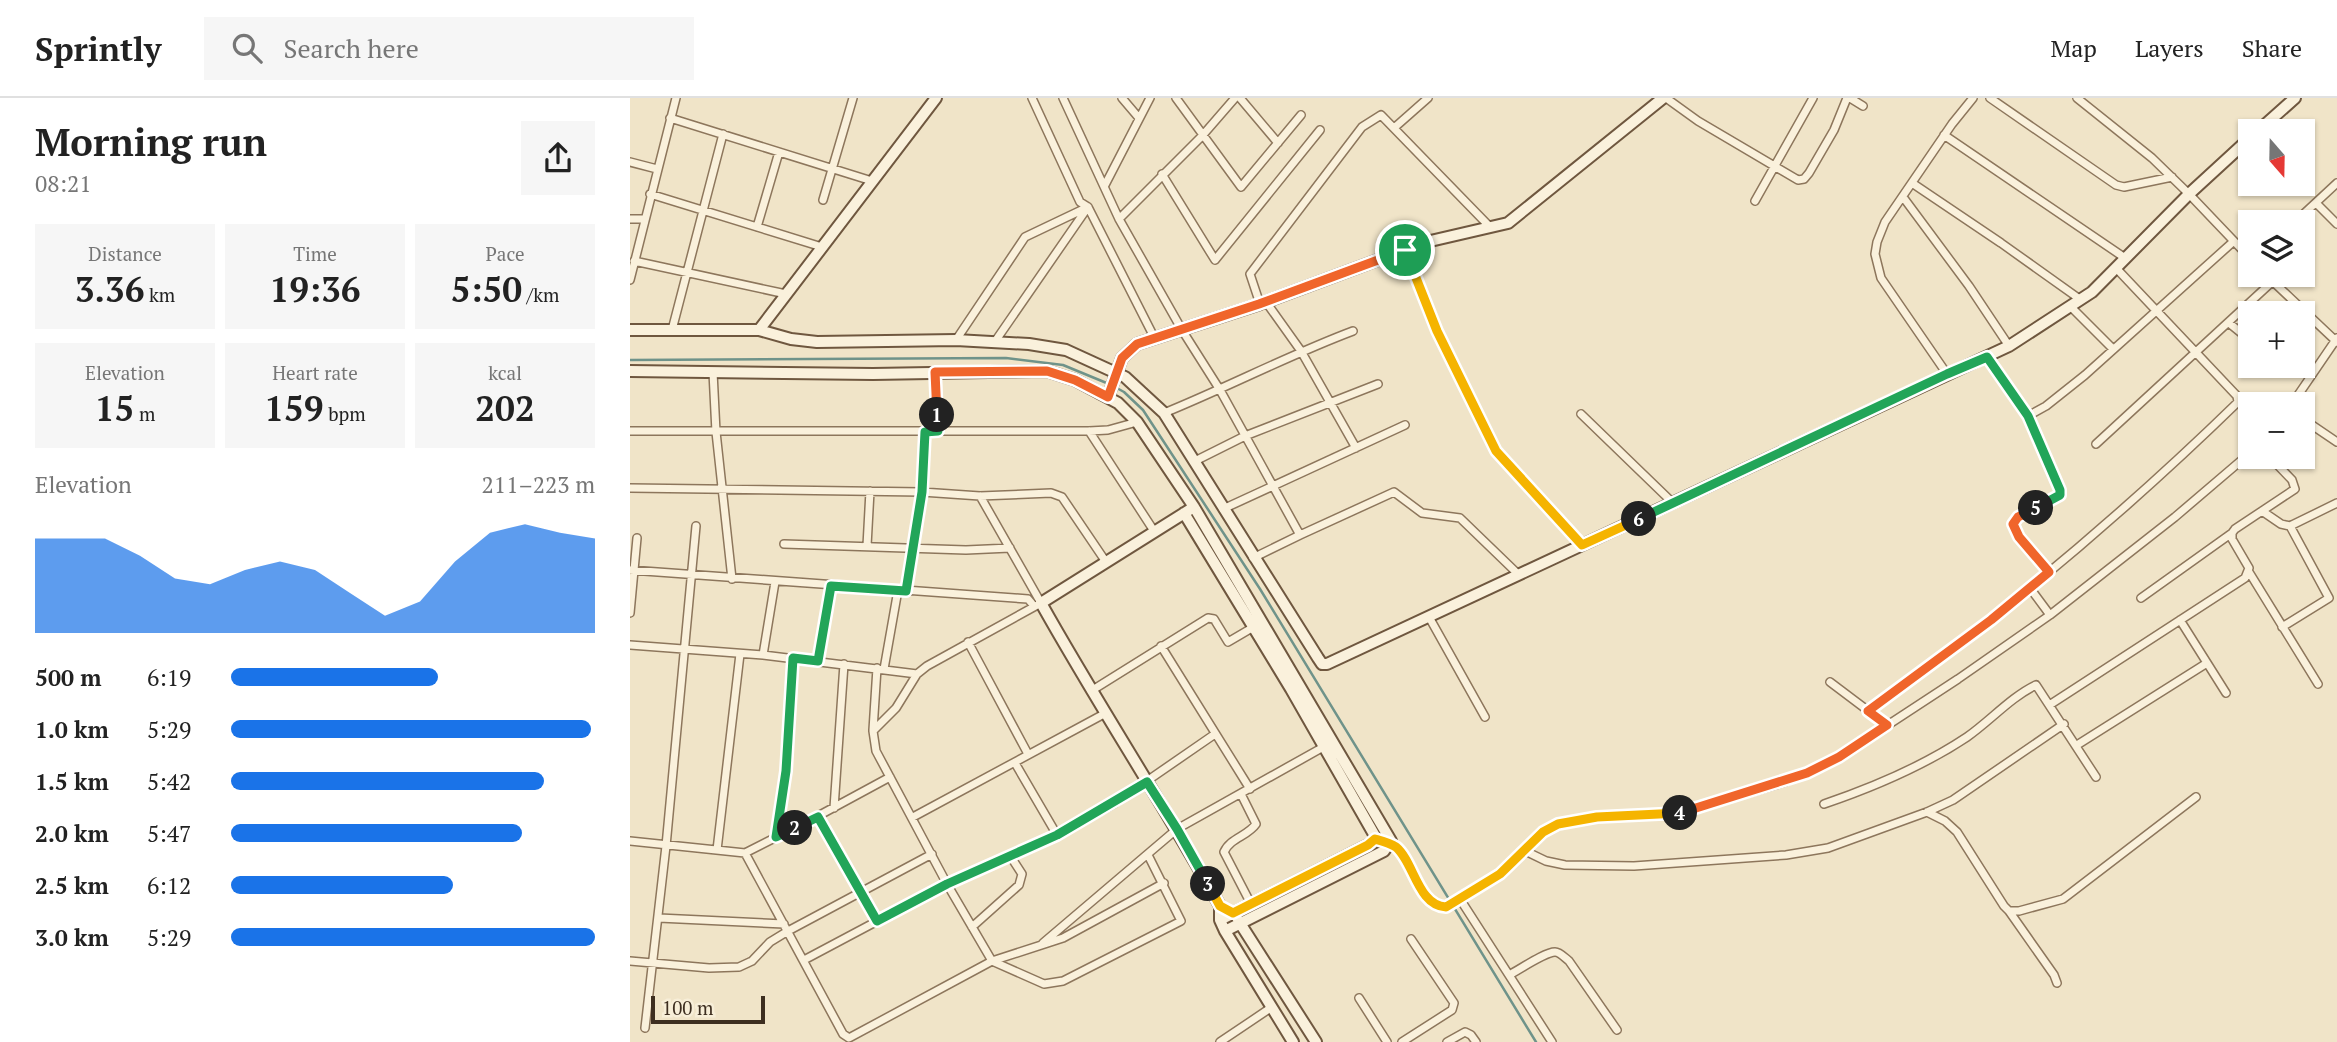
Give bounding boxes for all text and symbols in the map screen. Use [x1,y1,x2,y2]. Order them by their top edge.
search box [204,17,694,80]
text: Sprintly [35,27,162,70]
icon: search [228,29,266,67]
text: Search here [284,31,419,65]
text: Map [2050,32,2097,64]
text: Layers [2135,32,2204,64]
text: Share [2242,32,2302,64]
text: Morning run [35,117,267,167]
north arrow [2238,119,2315,196]
map controls [2238,119,2315,469]
button: share [521,121,595,195]
text: 08:21 [35,168,92,199]
button: layers [2238,210,2315,287]
pin [1375,220,1435,280]
icon: arrive [1386,231,1424,269]
text: Distance [88,241,162,266]
text: Time [293,241,337,266]
text: Pace [486,241,524,266]
text: 3.36 [75,266,144,312]
text: 19:36 [269,266,361,312]
text: 5:50 [451,266,522,312]
text: km [144,282,175,307]
text: /km [522,282,559,307]
button: + [2238,301,2315,378]
text: Elevation [85,360,165,385]
text: Heart rate [272,360,358,385]
text: kcal [488,360,522,385]
text: 15 [95,385,134,431]
text: 159 [264,385,324,431]
text: 202 [475,385,535,431]
button: − [2238,392,2315,469]
pin: 1 [920,398,954,432]
text: m [134,401,155,426]
text: bpm [324,401,366,426]
text: 1 [931,402,942,427]
text: Elevation [35,469,132,500]
text: 211–223 m [482,469,595,500]
pin: 5 [2018,490,2054,526]
text: 5 [2030,495,2041,520]
pin: 6 [1622,502,1656,536]
text: 6 [1633,506,1644,531]
text: 500 m [35,662,101,693]
text: 6:19 [147,662,191,693]
text: 1.0 km [35,714,109,745]
text: 5:29 [147,714,191,745]
text: 1.5 km [35,766,109,797]
text: 5:42 [147,766,191,797]
pin: 4 [1662,796,1698,830]
text: 4 [1674,800,1685,825]
pin: 2 [778,810,812,846]
text: 2 [789,815,800,840]
text: 2.0 km [35,818,109,849]
text: 5:47 [147,818,191,849]
pin: 3 [1190,866,1226,902]
text: 2.5 km [35,870,109,901]
text: 6:12 [147,870,191,901]
text: 3 [1202,871,1213,896]
text: 3.0 km [35,922,109,953]
text: 5:29 [147,922,191,953]
scale bar [651,993,765,1025]
text: 100 m [662,995,713,1020]

